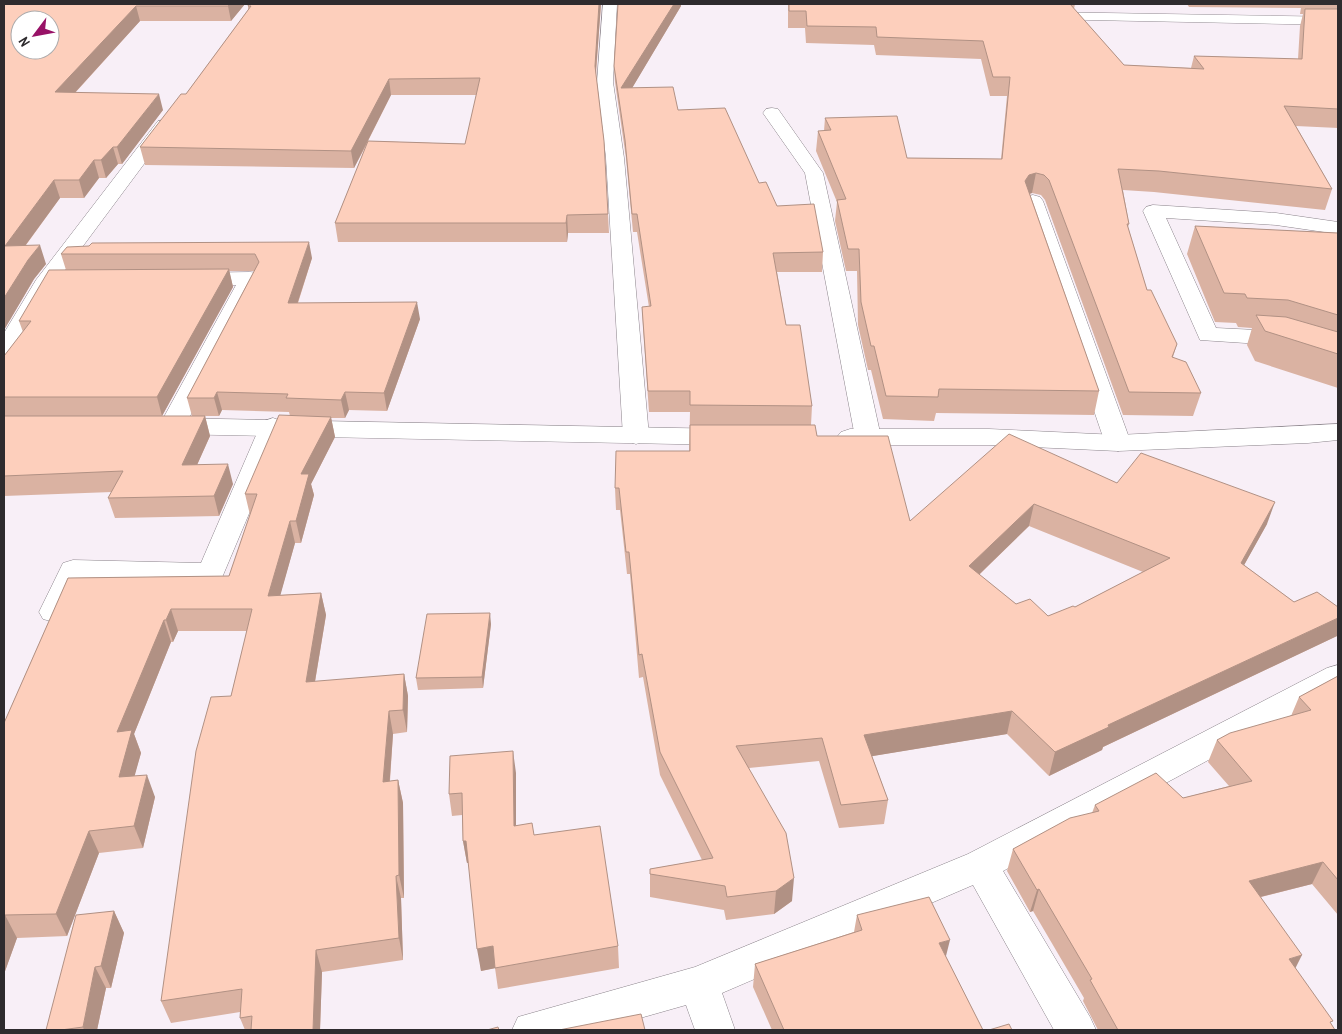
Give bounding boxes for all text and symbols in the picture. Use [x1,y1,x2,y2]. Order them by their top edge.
north arrow [10,10,60,60]
text: N [14,34,34,50]

